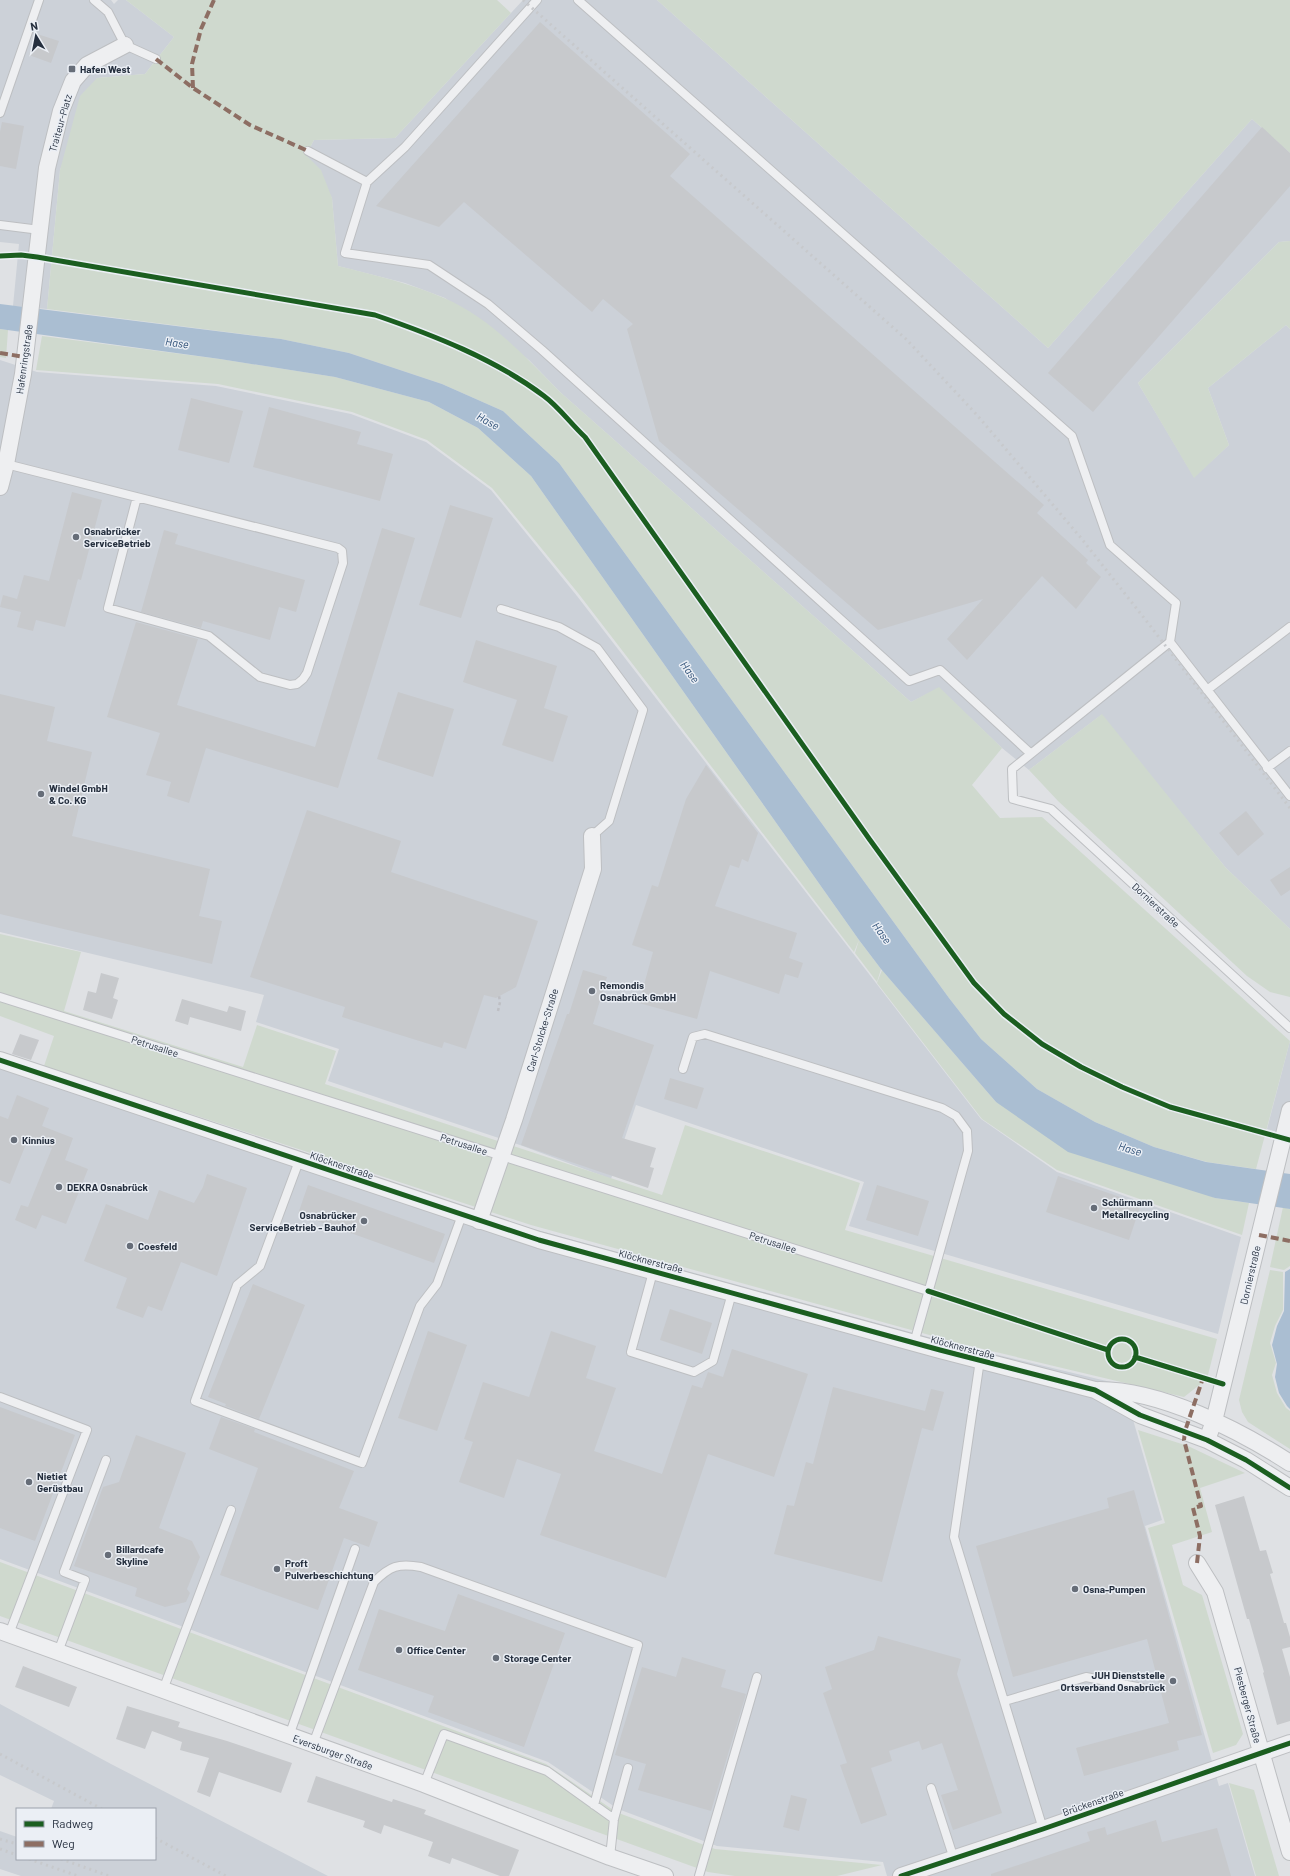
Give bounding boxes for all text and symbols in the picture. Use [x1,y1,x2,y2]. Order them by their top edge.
north arrow [16,16,56,56]
text: N [29,19,39,33]
place label: Hafen West [80,63,130,75]
marker: Hafen West [67,64,77,74]
street label: Traiteur-Platz [46,92,74,153]
street label: Hafenringstraße [13,323,35,395]
water label: Hase [164,334,190,351]
water label: Hase [475,409,502,432]
place label: Osnabrücker ServiceBetrieb [84,525,151,549]
marker: Osnabrücker ServiceBetrieb [71,532,81,542]
water label: Hase [678,658,703,685]
place label: Windel GmbH & Co. KG [49,782,108,806]
marker: Windel GmbH & Co. KG [36,789,46,799]
street label: Dornierstraße [1130,880,1182,930]
water label: Hase [870,919,895,946]
place label: Remondis Osnabrück GmbH [600,979,676,1003]
marker: Remondis Osnabrück GmbH [587,986,597,996]
street label: Carl-Stolcke-Straße [524,987,560,1073]
street label: Petrusallee [130,1033,180,1059]
street label: Petrusallee [439,1131,489,1157]
place label: Kinnius [22,1134,55,1146]
marker: Kinnius [9,1135,19,1145]
water label: Hase [1117,1139,1144,1158]
street label: Klöcknerstraße [309,1149,375,1181]
place label: DEKRA Osnabrück [67,1181,149,1193]
marker: DEKRA Osnabrück [54,1182,64,1192]
place label: Schürmann Metallrecycling [1102,1196,1169,1220]
marker: Schürmann Metallrecycling [1089,1203,1099,1213]
place label: Osnabrücker ServiceBetrieb - Bauhof [250,1209,356,1233]
marker: Osnabrücker ServiceBetrieb - Bauhof [359,1216,369,1226]
street label: Petrusallee [748,1229,798,1255]
place label: Coesfeld [138,1240,177,1252]
marker: Coesfeld [125,1241,135,1251]
street label: Dornierstraße [1237,1244,1263,1306]
street label: Klöcknerstraße [617,1247,685,1275]
street label: Klöcknerstraße [929,1333,997,1361]
place label: Nietiet Gerüstbau [37,1470,83,1494]
marker: Nietiet Gerüstbau [24,1477,34,1487]
place label: Billardcafe Skyline [116,1543,164,1567]
marker: Billardcafe Skyline [103,1550,113,1560]
place label: Proft Pulverbeschichtung [285,1557,374,1581]
marker: Proft Pulverbeschichtung [272,1564,282,1574]
place label: Osna-Pumpen [1083,1583,1145,1595]
marker: Osna-Pumpen [1070,1584,1080,1594]
place label: Office Center [407,1644,466,1656]
marker: Office Center [394,1645,404,1655]
place label: Storage Center [504,1652,572,1664]
marker: Storage Center [491,1653,501,1663]
street label: Piesberger Straße [1232,1666,1264,1744]
place label: JUH Dienststelle Ortsverband Osnabrück [1061,1669,1166,1693]
marker: JUH Dienststelle Ortsverband Osnabrück [1168,1676,1178,1686]
street label: Eversburger Straße [291,1732,375,1772]
street label: Brückenstraße [1061,1786,1125,1818]
legend [16,1808,156,1860]
text: Radweg [52,1816,93,1830]
text: Weg [52,1836,75,1850]

